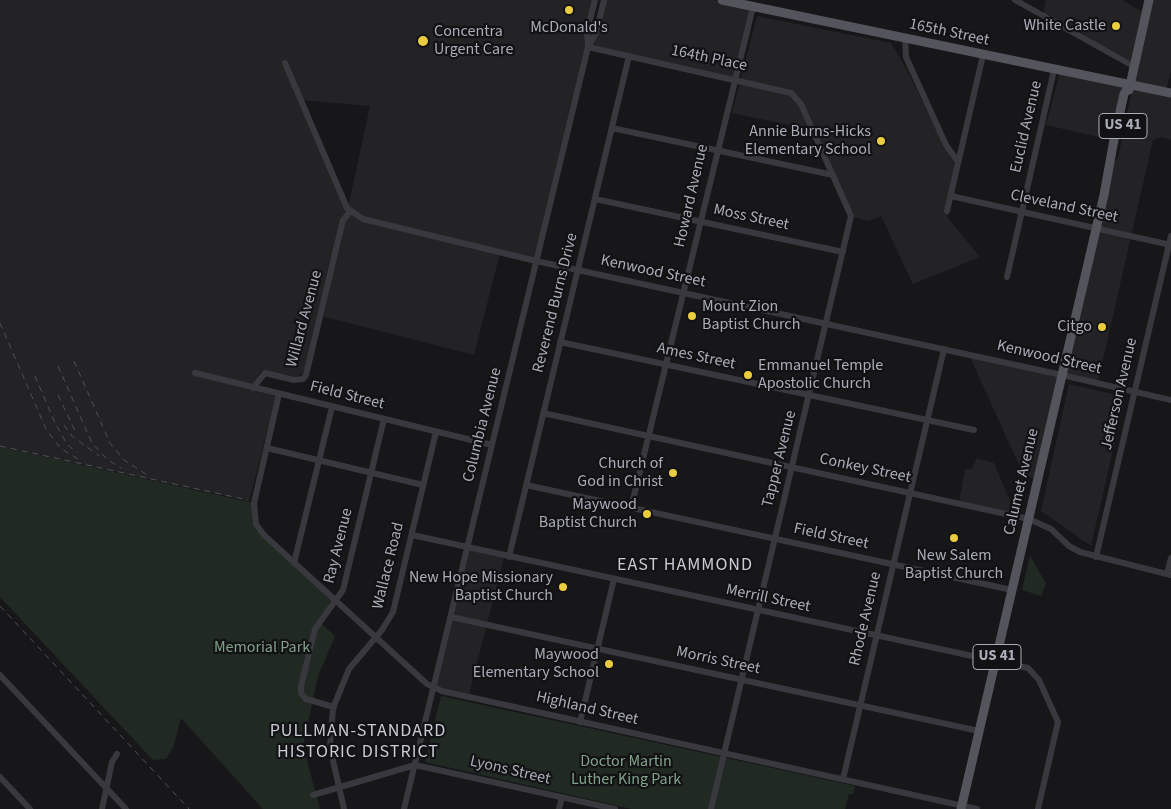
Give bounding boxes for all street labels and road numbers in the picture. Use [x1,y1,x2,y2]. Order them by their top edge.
street label: 165th Street [907,15,991,51]
street label: 164th Place [669,42,749,76]
street label: Euclid Avenue [1007,79,1047,175]
road number: US 41 [1099,114,1147,138]
street label: Howard Avenue [671,143,713,249]
street label: Cleveland Street [1008,186,1120,228]
street label: Moss Street [711,201,791,235]
street label: Reverend Burns Drive [529,231,583,375]
street label: Kenwood Street [599,252,707,292]
street label: Willard Avenue [283,268,327,370]
street label: Jefferson Avenue [1098,336,1142,452]
street label: Kenwood Street [995,337,1103,379]
street label: Ames Street [655,339,737,375]
street label: Columbia Avenue [460,366,506,484]
street label: Field Street [308,377,386,415]
street label: Tapper Avenue [759,409,801,509]
street label: Calumet Avenue [1000,427,1044,537]
street label: Conkey Street [818,450,912,488]
street label: Ray Avenue [320,506,358,586]
street label: Wallace Road [369,520,409,612]
street label: Field Street [792,520,870,554]
street label: Rhode Avenue [846,570,886,668]
street label: Merrill Street [724,581,812,617]
street label: Morris Street [674,643,762,679]
road number: US 41 [973,644,1021,670]
street label: Highland Street [534,688,640,730]
street label: Lyons Street [468,752,552,790]

